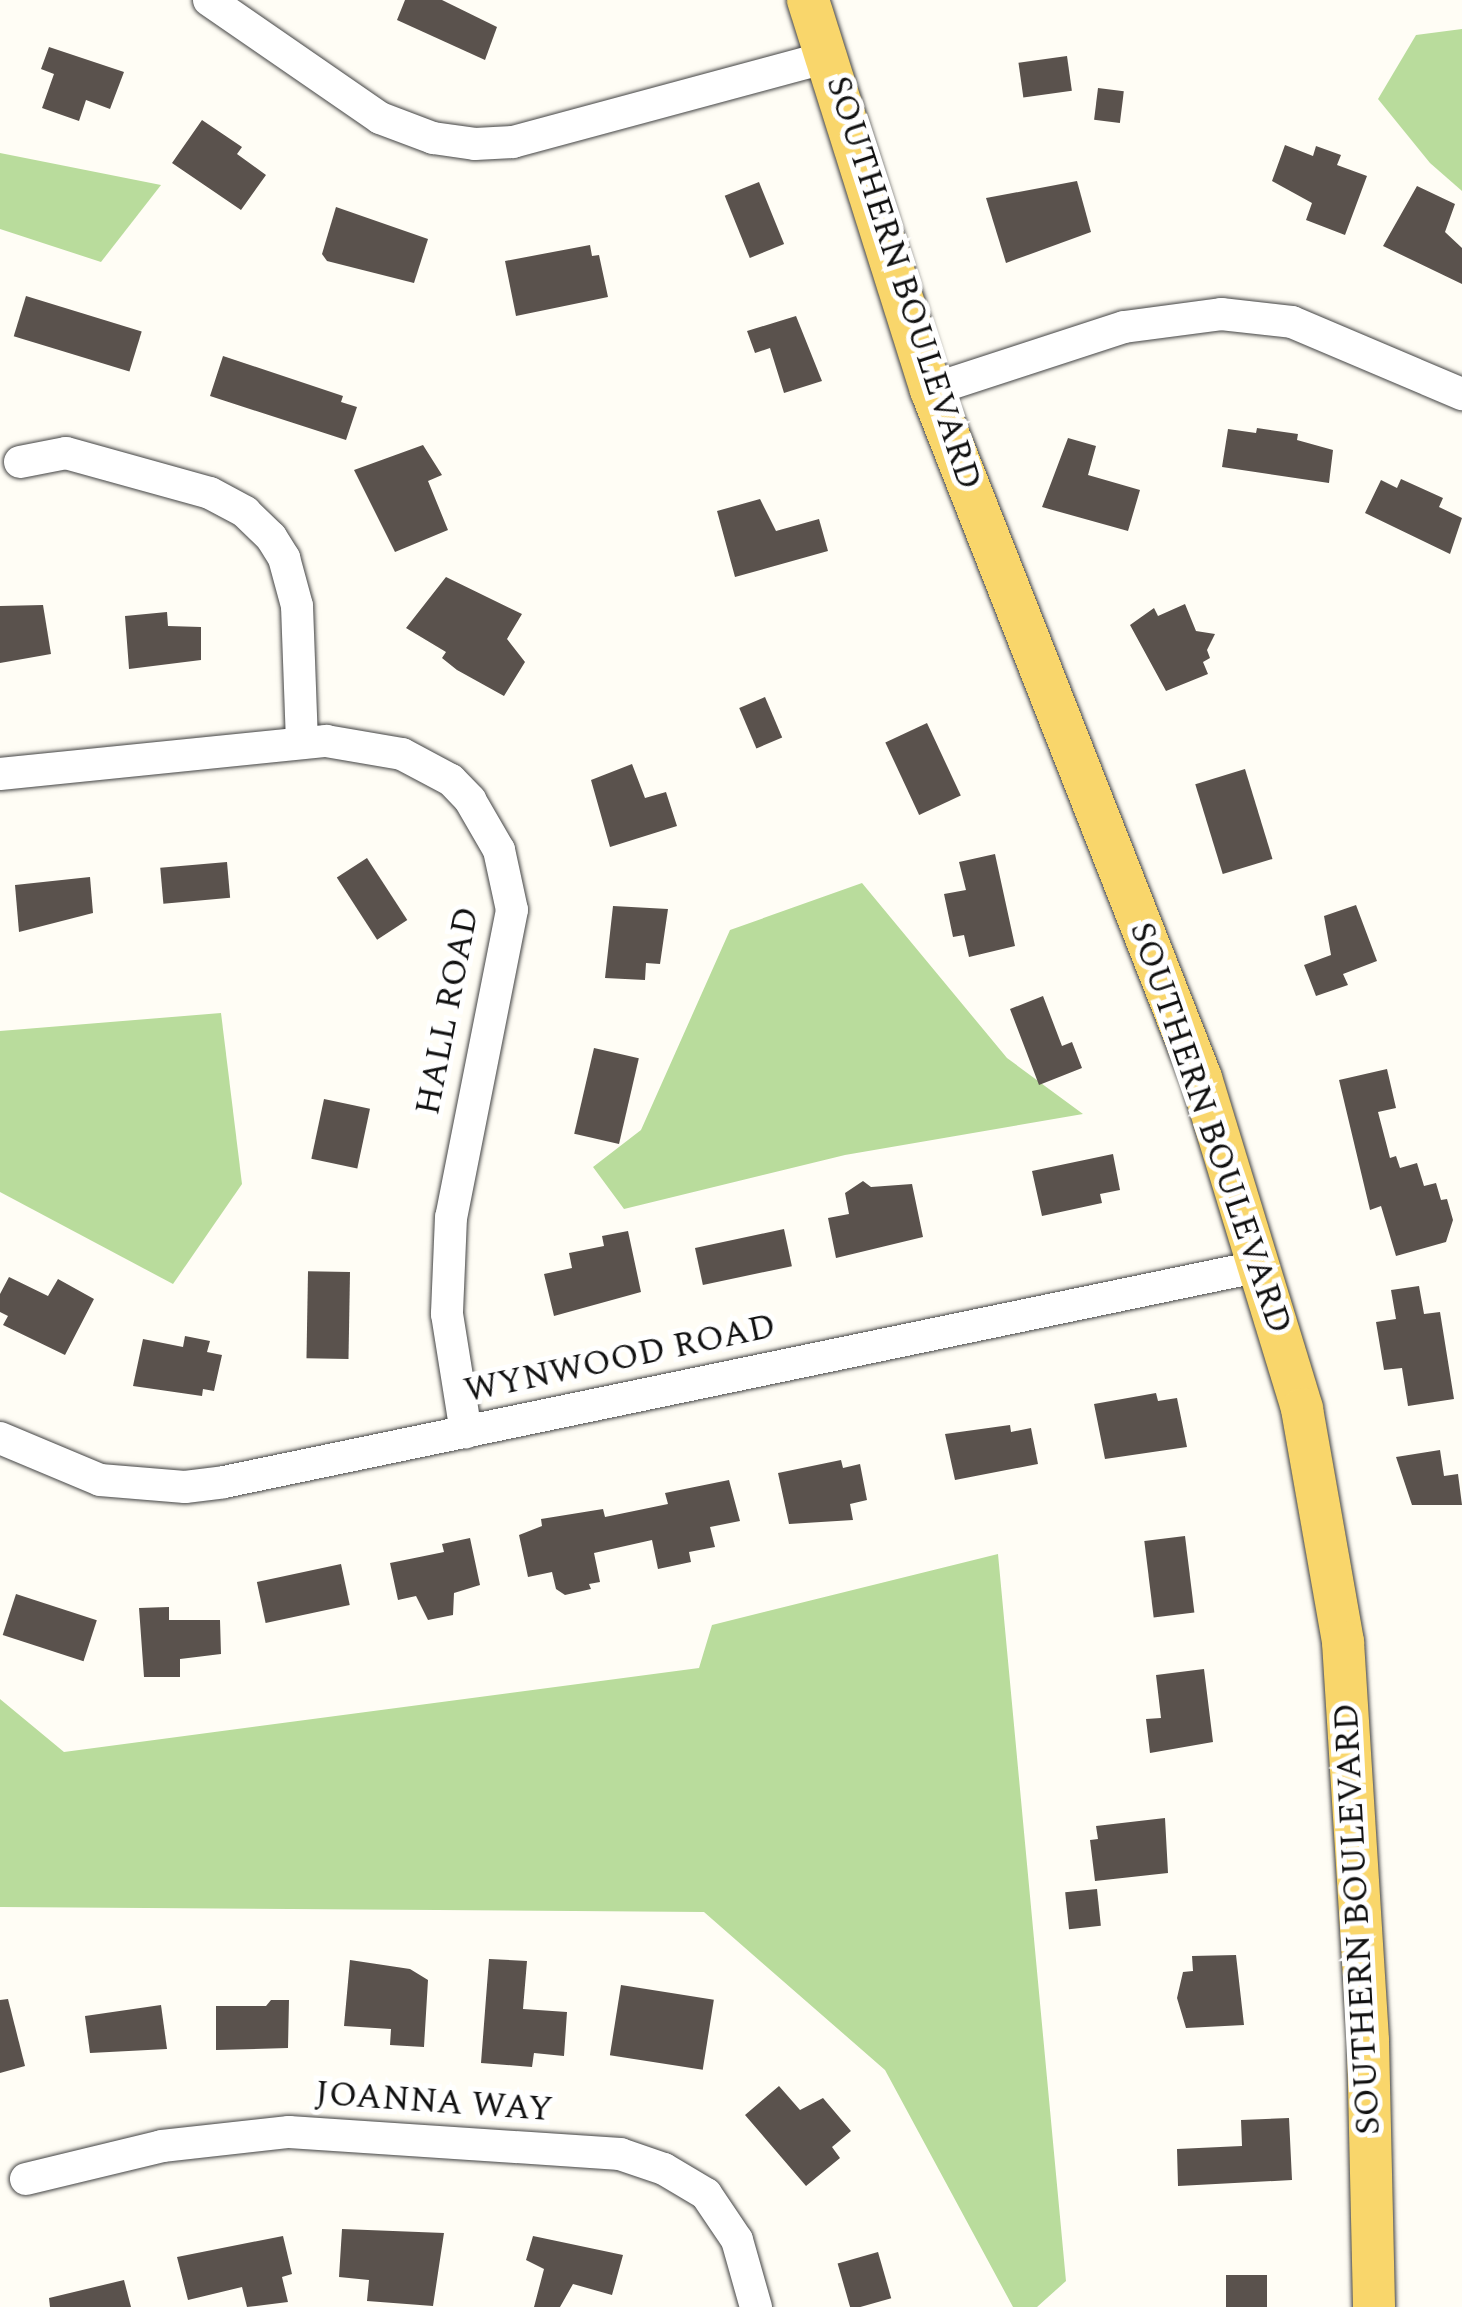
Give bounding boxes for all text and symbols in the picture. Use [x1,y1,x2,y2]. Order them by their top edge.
street label: SOUTHERN BOULEVARD [816,71,990,495]
street label: HALL ROAD [407,903,489,1119]
street label: SOUTHERN BOULEVARD [1120,917,1300,1339]
street label: WYNWOOD ROAD [461,1305,779,1413]
street label: SOUTHERN BOULEVARD [1326,1702,1390,2136]
street label: JOANNA WAY [314,2073,554,2131]

